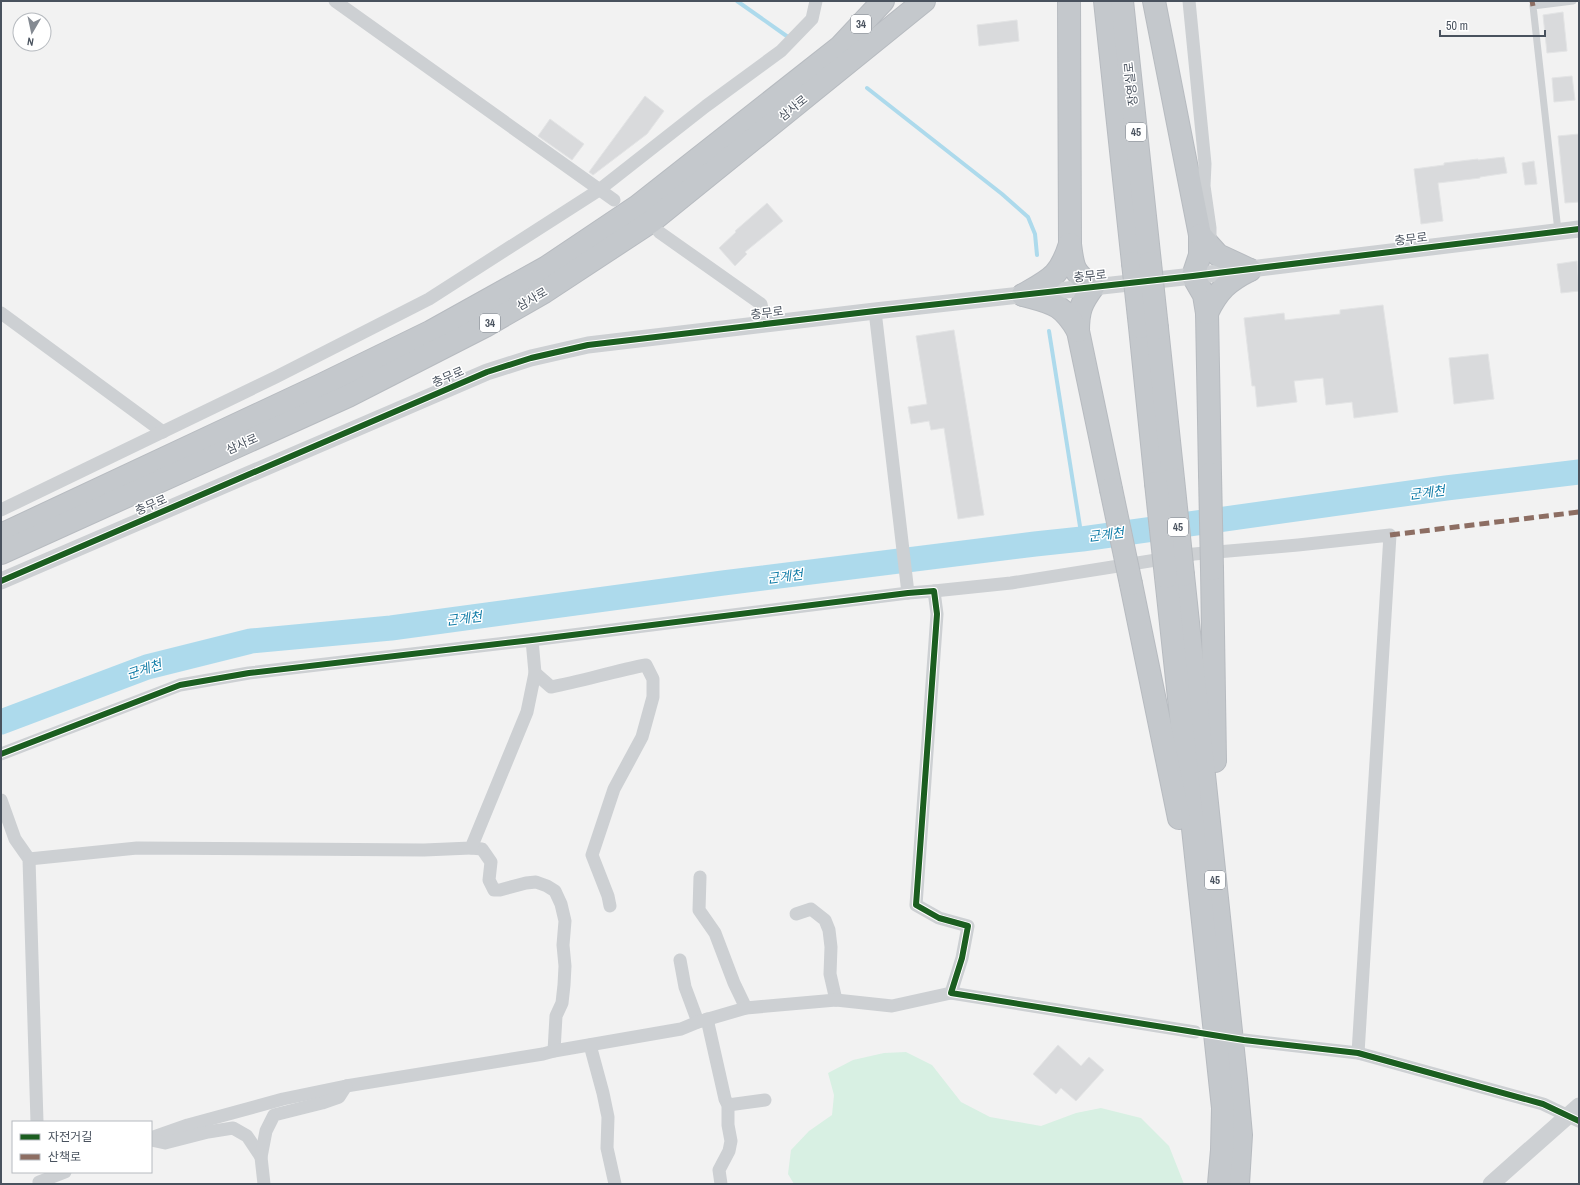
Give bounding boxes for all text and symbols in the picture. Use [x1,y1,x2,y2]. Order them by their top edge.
north arrow [12,12,52,52]
scale bar [1440,12,1545,38]
road number: 34 [851,15,871,33]
text: 50 m [1446,18,1468,34]
text: N [26,34,35,49]
street label: 장영실로 [1121,61,1141,107]
street label: 삼사로 [775,91,811,125]
road number: 45 [1126,123,1146,141]
street label: 충무로 [1394,229,1428,249]
street label: 충무로 [1073,266,1107,286]
street label: 삼사로 [514,284,550,314]
street label: 충무로 [750,303,784,323]
road number: 34 [480,314,500,332]
street label: 충무로 [430,363,466,391]
street label: 삼사로 [224,430,260,458]
water label: 군계천 [1408,482,1447,503]
street label: 충무로 [133,491,169,519]
road number: 45 [1168,518,1188,536]
water label: 군계천 [1087,524,1126,545]
water label: 군계천 [766,566,805,587]
water label: 군계천 [445,608,484,629]
water label: 군계천 [124,656,165,683]
road number: 45 [1205,871,1225,889]
legend [12,1121,152,1173]
text: 자전거길 [48,1129,92,1145]
text: 산책로 [48,1149,81,1165]

